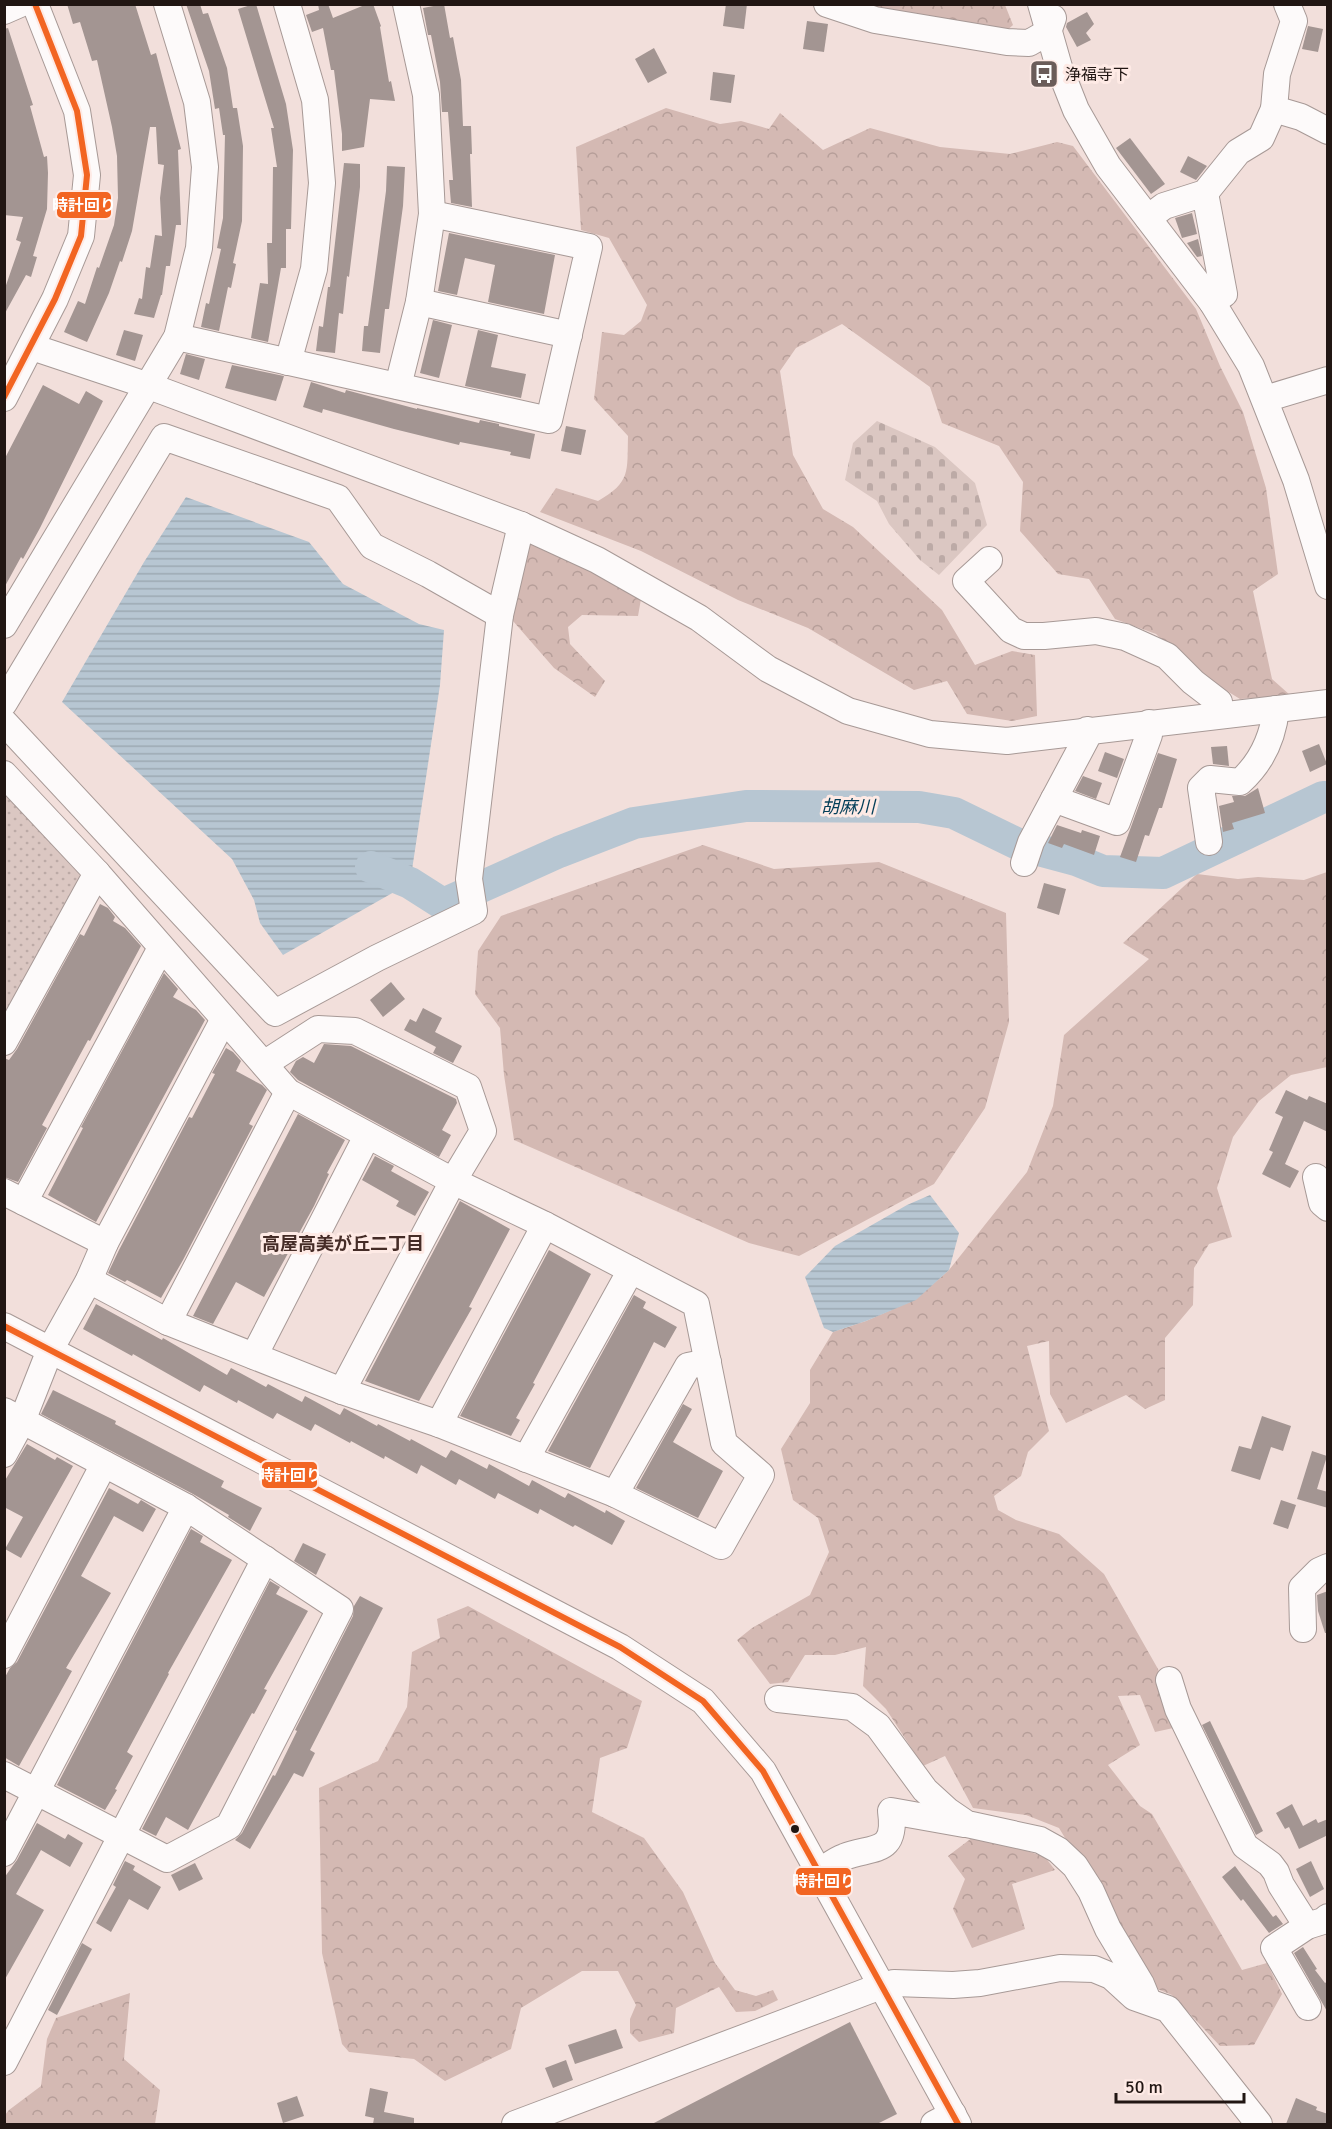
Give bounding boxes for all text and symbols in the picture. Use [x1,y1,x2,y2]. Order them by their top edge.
bus stop icon: 浄福寺下 [1028,58,1060,90]
place label: 浄福寺下 [1065,65,1129,85]
line badge: 時計回り [56,191,112,219]
text: 時計回り [52,196,116,216]
water label: 胡麻川 [821,796,877,818]
district label: 高屋高美が丘二丁目 [262,1233,424,1255]
line badge: 時計回り [261,1461,318,1489]
text: 時計回り [258,1466,322,1486]
unlabelled marker [789,1823,801,1835]
line badge: 時計回り [795,1867,852,1896]
text: 時計回り [792,1872,856,1892]
scale bar [1116,2066,1244,2104]
text: 50 m [1125,2076,1163,2098]

